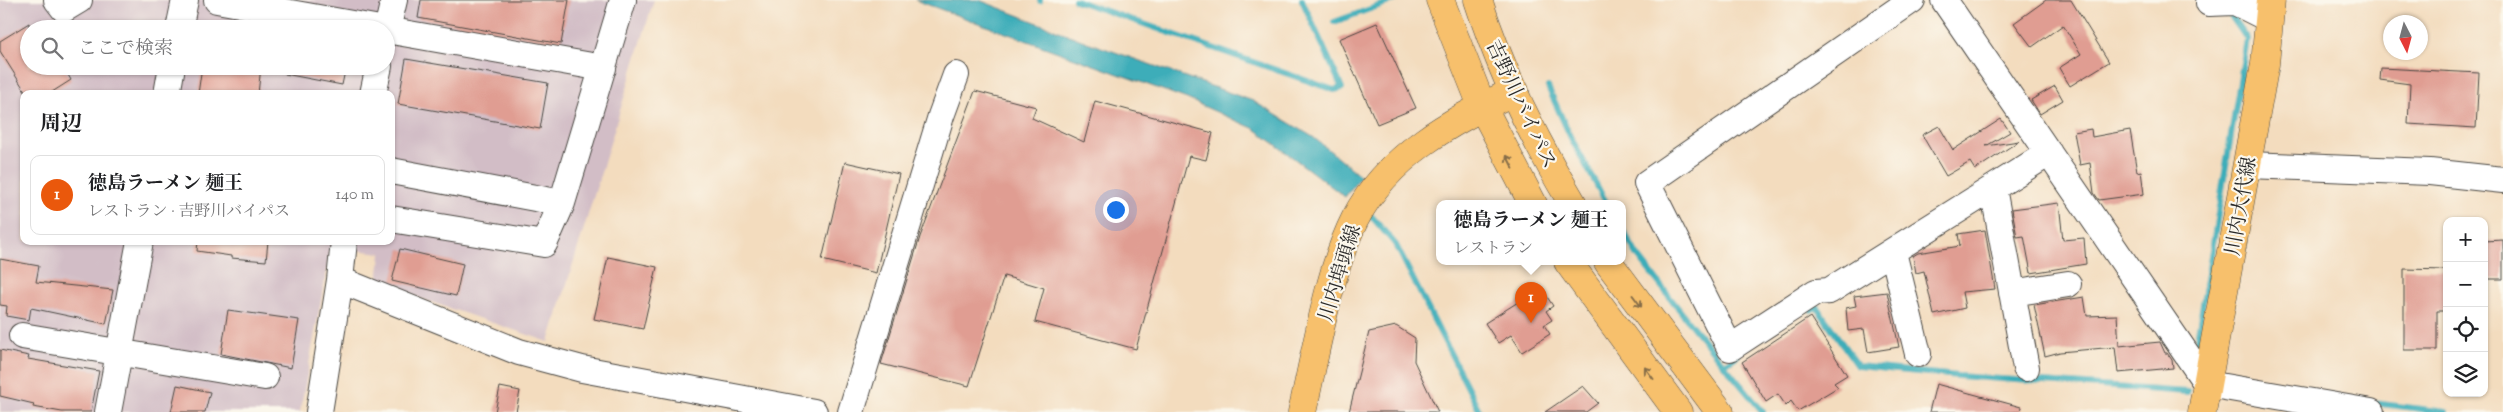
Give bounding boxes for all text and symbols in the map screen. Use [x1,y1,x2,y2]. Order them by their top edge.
north arrow [2383,15,2428,60]
search box [20,20,395,75]
icon: search [38,34,66,62]
text: ここで検索 [78,36,173,63]
street label: 吉野川バイパス [1477,36,1562,174]
text: 周辺 [40,110,82,140]
one-way arrow [1504,155,1514,170]
street label: 川内大代線 [2219,155,2265,258]
text: 徳島ラーメン 麺王 [88,171,243,198]
text: 1 [54,184,60,207]
text: 140 m [336,184,374,207]
your location [1103,197,1129,223]
popup [1436,200,1626,265]
text: レストラン · 吉野川バイパス [88,201,290,224]
text: 徳島ラーメン 麺王 [1453,208,1609,235]
map controls [2443,217,2488,397]
button: + [2443,217,2488,262]
street label: 川内埠頭線 [1313,222,1370,326]
text: レストラン [1453,238,1533,261]
button: − [2443,262,2488,307]
pin: 1 [1515,282,1547,323]
one-way arrow [1632,294,1642,308]
button: locate [2443,307,2488,352]
button: layers [2443,352,2488,397]
one-way arrow [1644,366,1654,380]

